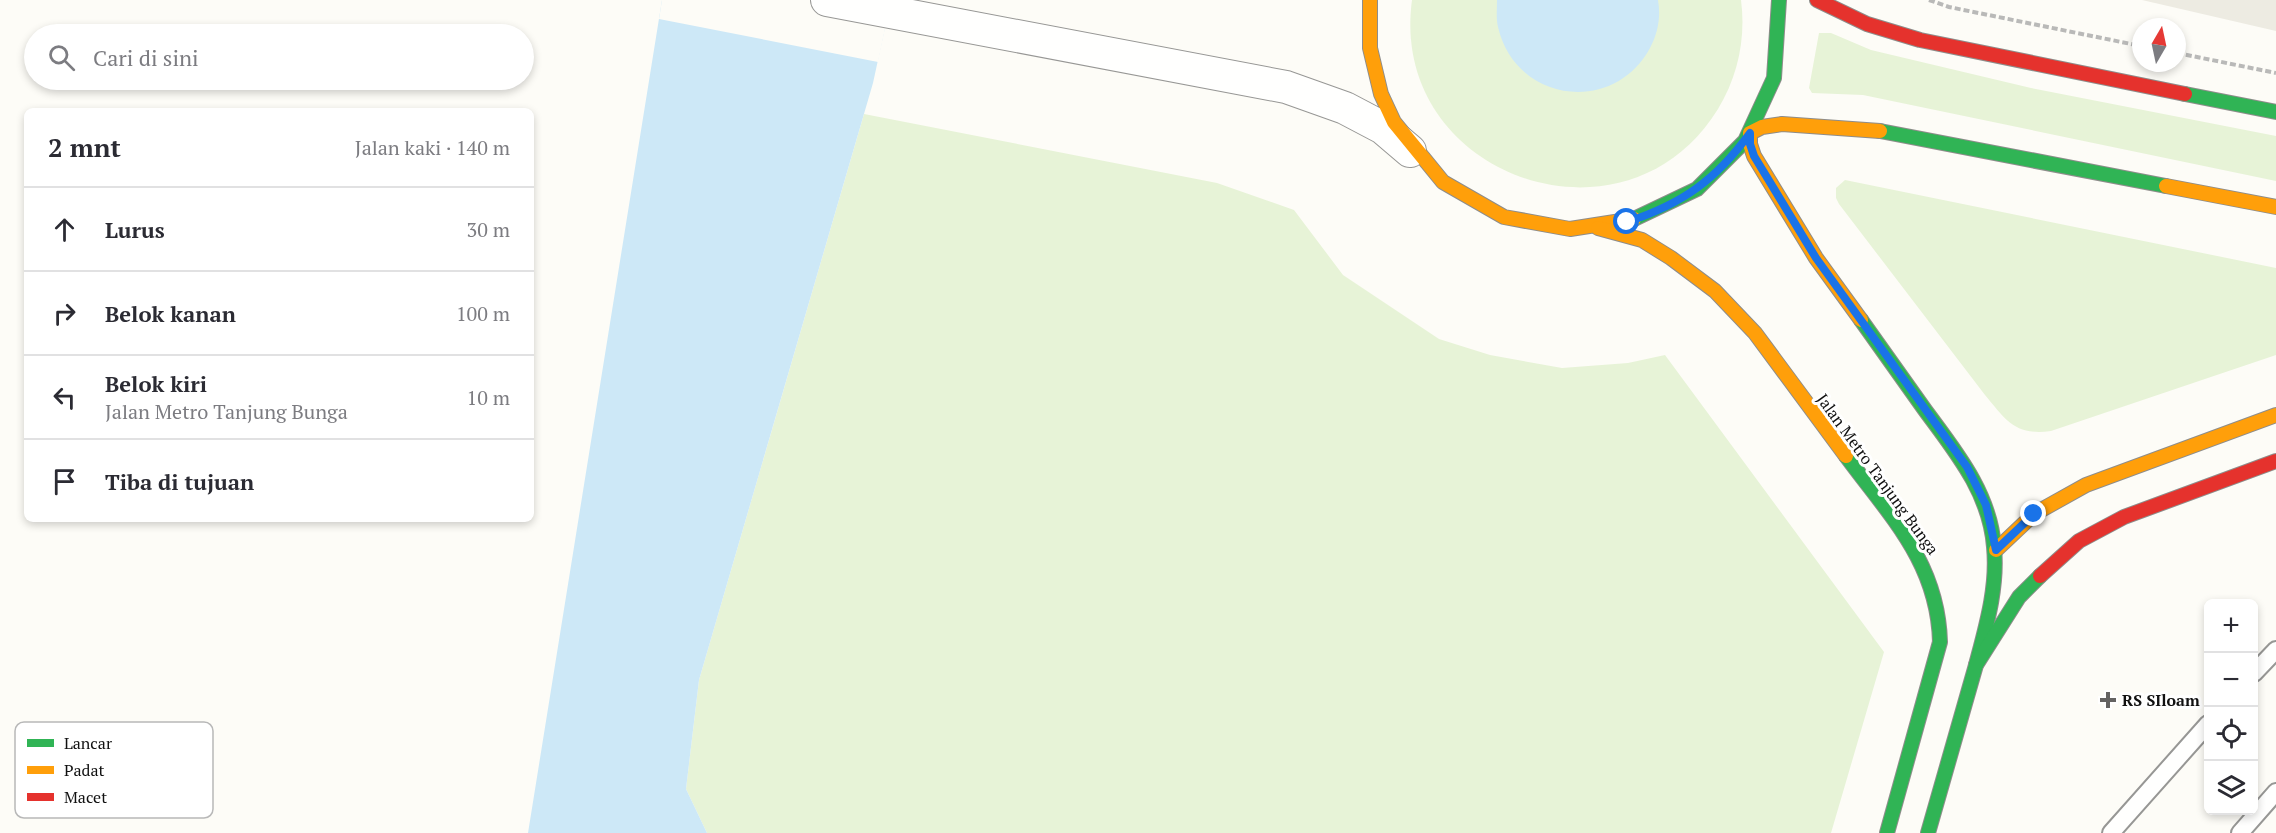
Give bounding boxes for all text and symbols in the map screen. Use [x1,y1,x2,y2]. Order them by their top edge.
north arrow [2132,18,2186,72]
search box [24,24,534,90]
icon: search [45,41,78,74]
text: Cari di sini [93,43,199,72]
text: 2 mnt [48,130,121,164]
text: Jalan kaki · 140 m [355,134,510,161]
route start [1613,208,1639,234]
icon: ahead [48,213,81,246]
text: Lurus [105,215,165,244]
text: 30 m [467,216,510,243]
icon: right [48,297,81,330]
text: Belok kanan [105,299,236,328]
text: 100 m [456,300,510,327]
text: Belok kiri [105,369,207,398]
icon: left [48,381,81,414]
text: 10 m [467,384,510,411]
street label: Jalan Metro Tanjung Bunga [1812,389,1944,559]
text: Jalan Metro Tanjung Bunga [105,398,348,425]
icon: arrive [48,465,81,498]
text: Tiba di tujuan [105,467,254,496]
route end [2020,500,2046,526]
map controls [2204,599,2258,815]
button: + [2204,599,2258,653]
button: − [2204,653,2258,707]
place label: RS SIloam [2122,689,2200,711]
marker: RS SIloam [2099,691,2117,709]
button: locate [2204,707,2258,761]
legend [15,722,213,818]
text: Lancar [64,732,113,754]
text: Padat [64,759,105,781]
button: layers [2204,761,2258,815]
text: Macet [64,786,107,808]

